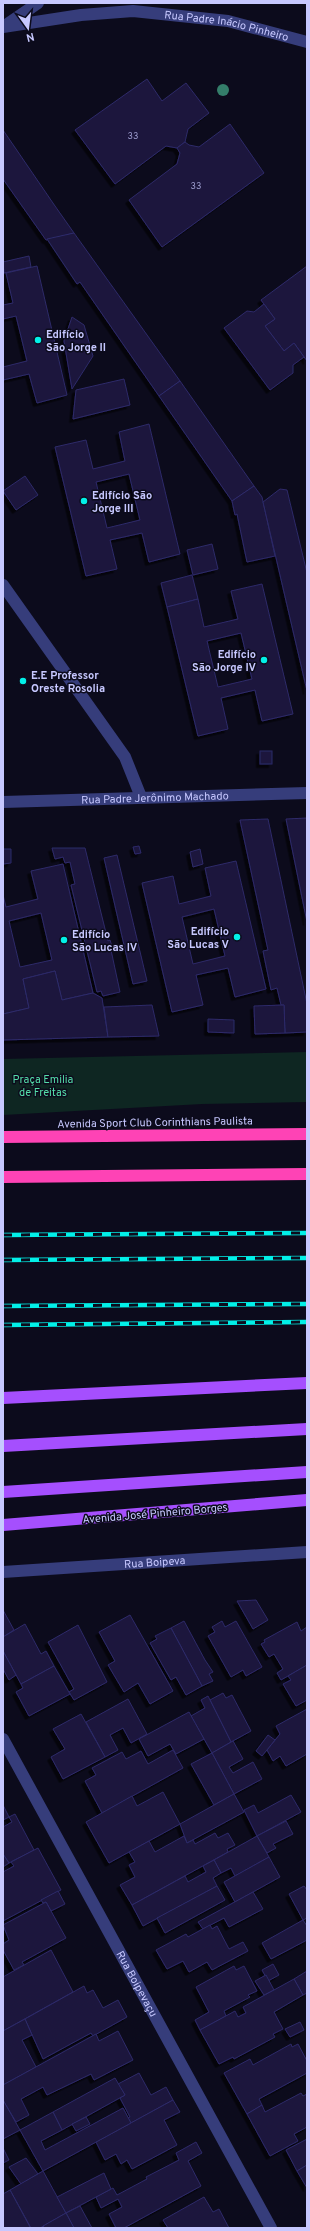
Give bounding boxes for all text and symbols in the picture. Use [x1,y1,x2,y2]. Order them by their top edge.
north arrow [8,8,48,48]
street label: Rua Padre Inácio Pinheiro [164,8,290,45]
text: N [25,29,36,44]
house number: 33 [128,131,138,142]
house number: 33 [191,181,201,192]
place label: Edifício São Jorge II [46,328,106,355]
marker: Edifício São Jorge II [33,335,43,345]
place label: Edifício São Jorge III [92,489,152,516]
marker: Edifício São Jorge III [79,496,89,506]
place label: Edifício São Jorge IV [192,648,256,675]
marker: Edifício São Jorge IV [259,655,269,665]
place label: E.E Professor Oreste Rosolia [31,669,105,696]
marker: E.E Professor Oreste Rosolia [18,676,28,686]
street label: Rua Padre Jerônimo Machado [81,789,229,808]
place label: Edifício São Lucas V [167,925,229,952]
place label: Edifício São Lucas IV [72,928,138,955]
marker: Edifício São Lucas V [232,932,242,942]
marker: Edifício São Lucas IV [59,935,69,945]
park label: Praça Emilia de Freitas [13,1073,74,1100]
street label: Avenida Sport Club Corinthians Paulista [57,1114,253,1132]
street label: Avenida José Pinheiro Borges [82,1501,228,1527]
street label: Rua Boipeva [124,1554,186,1572]
street label: Rua Boipevaçu [112,1949,160,2020]

